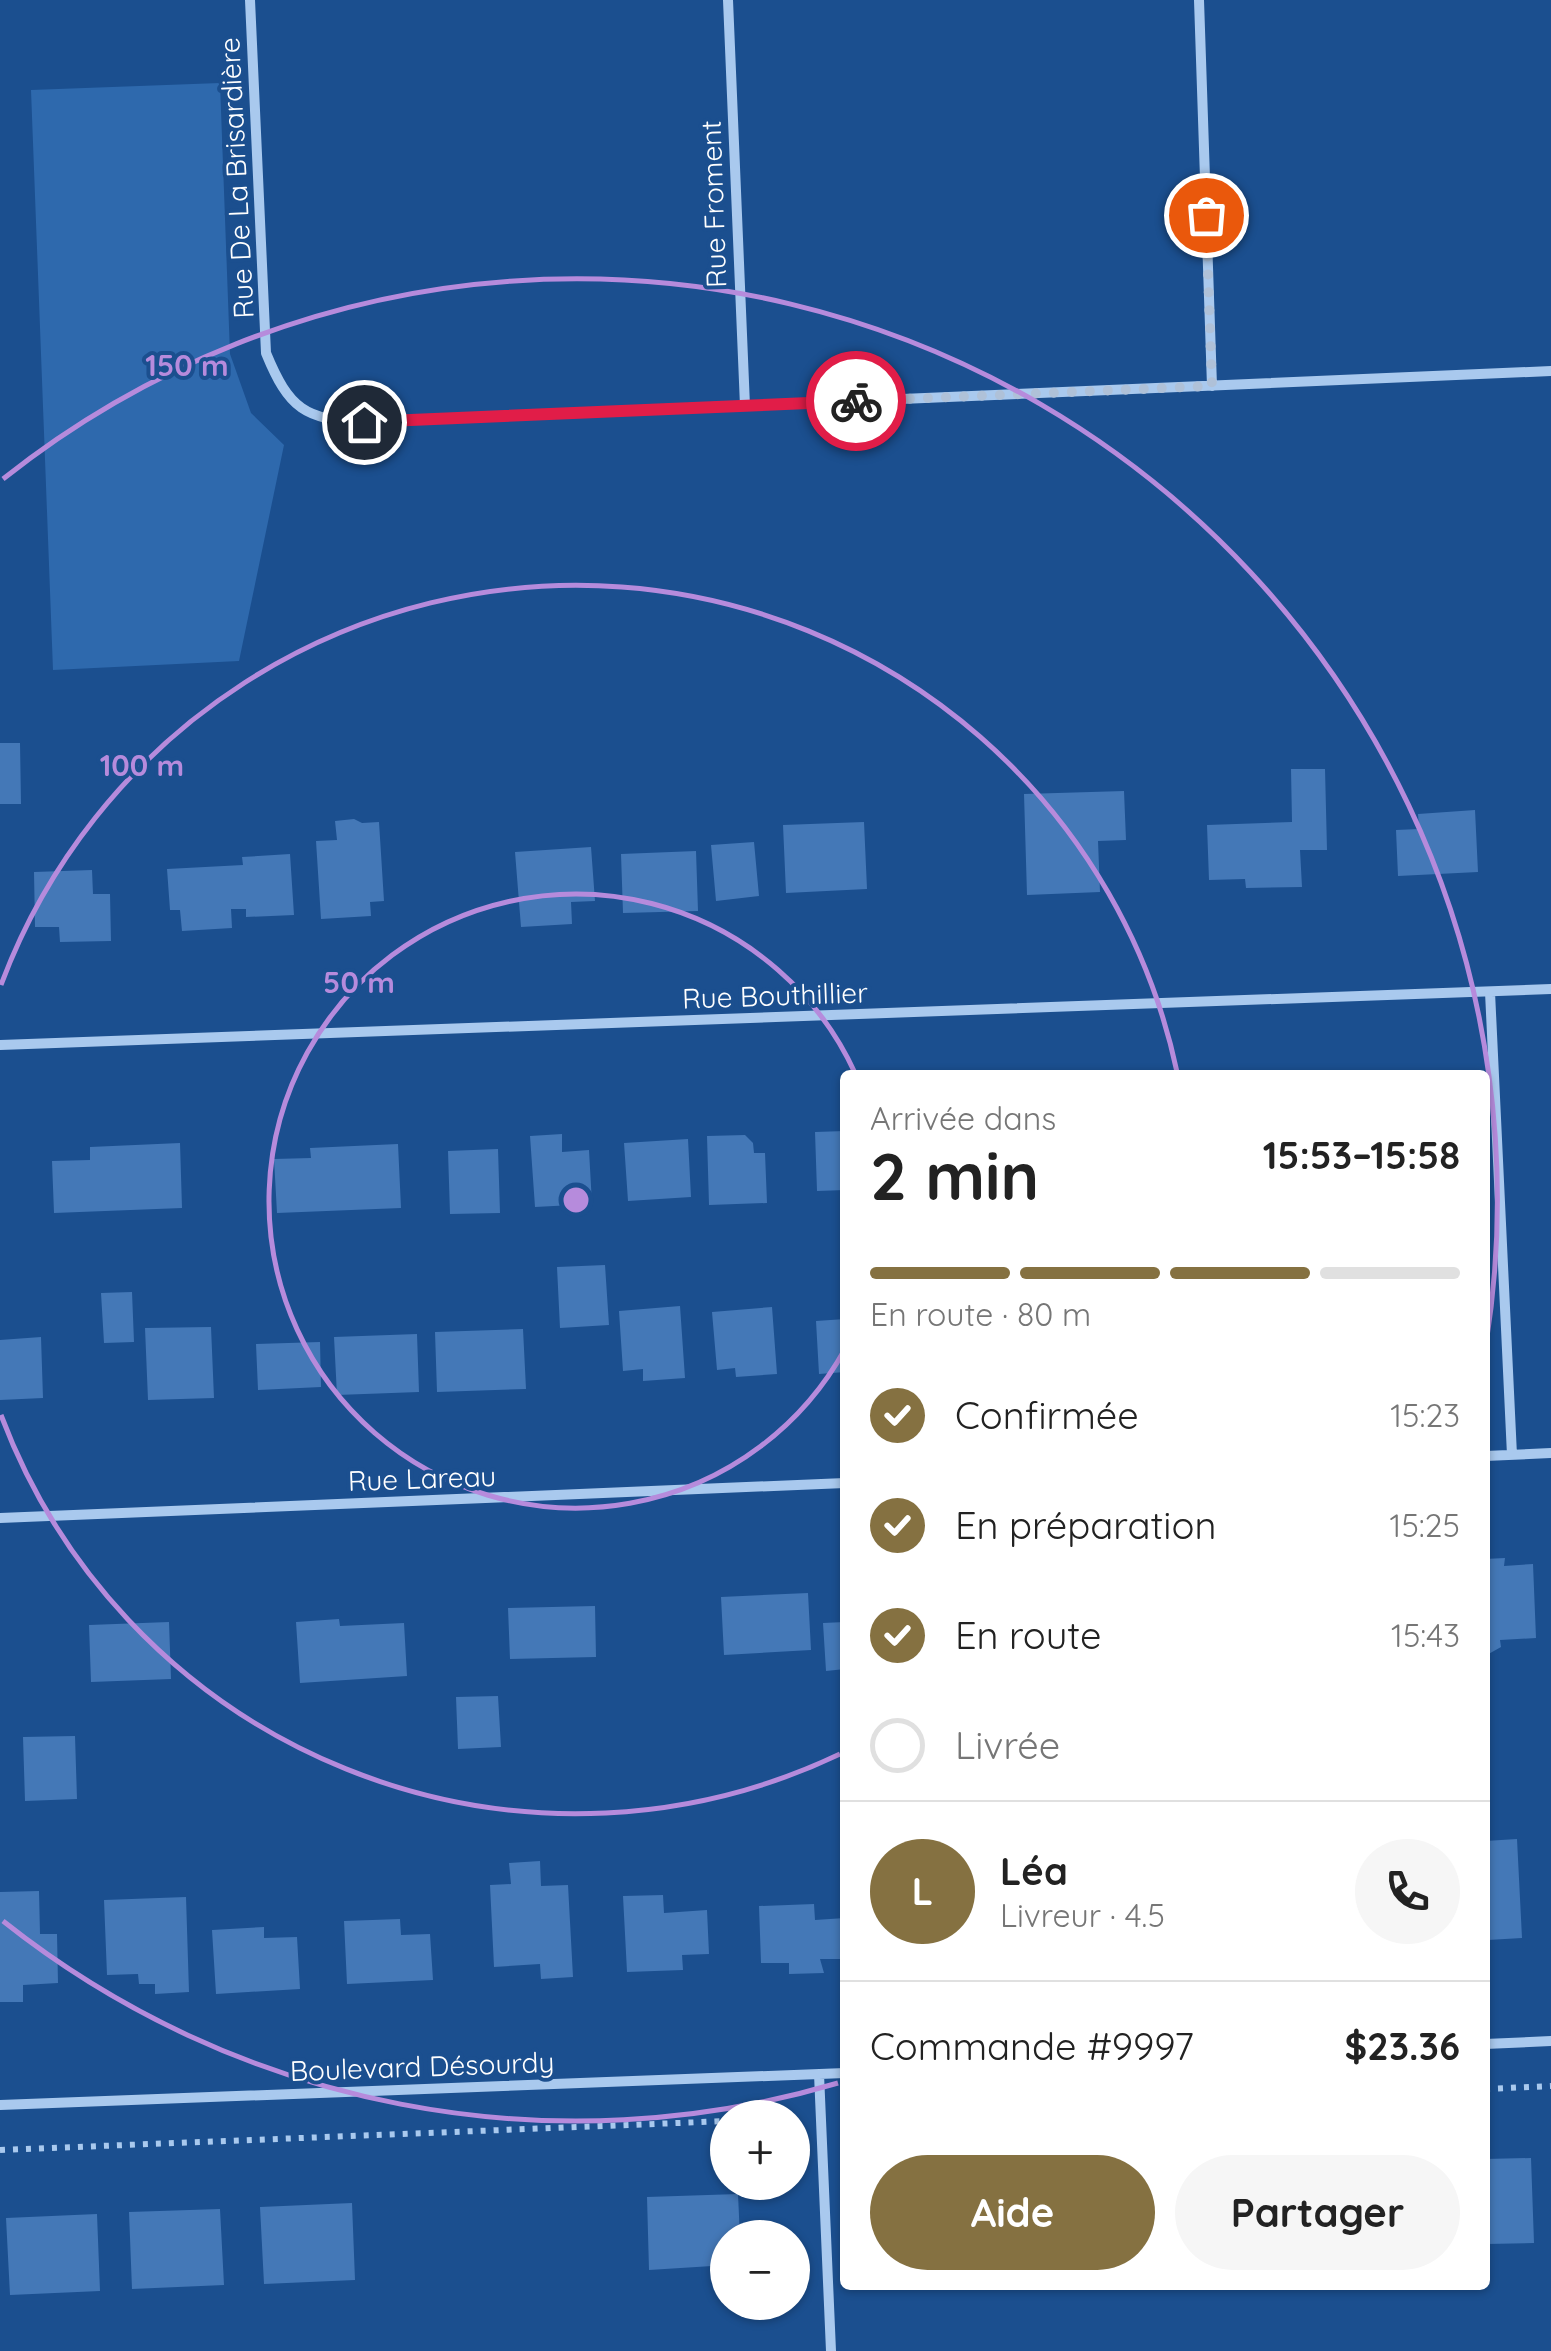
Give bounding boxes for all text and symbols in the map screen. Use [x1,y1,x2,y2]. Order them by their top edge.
street label: Rue De La Brisardière [211,37,261,319]
street label: Rue Froment [693,120,733,288]
pin [1164,173,1249,258]
icon: bag [1179,188,1234,243]
text: 150 m [145,346,229,384]
courier [806,351,906,451]
icon: bike [829,374,884,429]
pin [322,380,407,465]
icon: home [337,395,392,450]
text: 100 m [100,746,184,784]
text: 50 m [323,963,395,1001]
street label: Rue Bouthillier [682,974,869,1016]
text: Arrivée dans [870,1098,1056,1138]
text: 15:53–15:58 [1263,1131,1460,1179]
text: 2 min [870,1135,1039,1216]
centre of rings [558,1182,594,1218]
text: En route · 80 m [870,1294,1091,1334]
icon: check [870,1388,925,1443]
text: Confirmée [955,1391,1139,1439]
text: 15:23 [1390,1395,1460,1435]
street label: Rue Lareau [347,1458,497,1498]
icon: check [870,1498,925,1553]
text: En préparation [955,1501,1216,1549]
text: 15:25 [1390,1505,1460,1545]
icon: check [870,1608,925,1663]
text: En route [955,1611,1101,1659]
text: 15:43 [1391,1615,1460,1655]
text: Livrée [955,1721,1060,1769]
button: phone [1355,1839,1460,1944]
text: Léa [1000,1847,1068,1895]
text: L [912,1867,933,1915]
text: Livreur · 4.5 [1000,1895,1165,1935]
text: Commande #9997 [870,2022,1194,2070]
text: $23.36 [1344,2022,1460,2070]
street label: Boulevard Désourdy [289,2044,555,2088]
map controls [710,2100,810,2320]
button: + [710,2100,810,2200]
button: Aide [870,2155,1155,2270]
button: Partager [1175,2155,1460,2270]
button: − [710,2220,810,2320]

